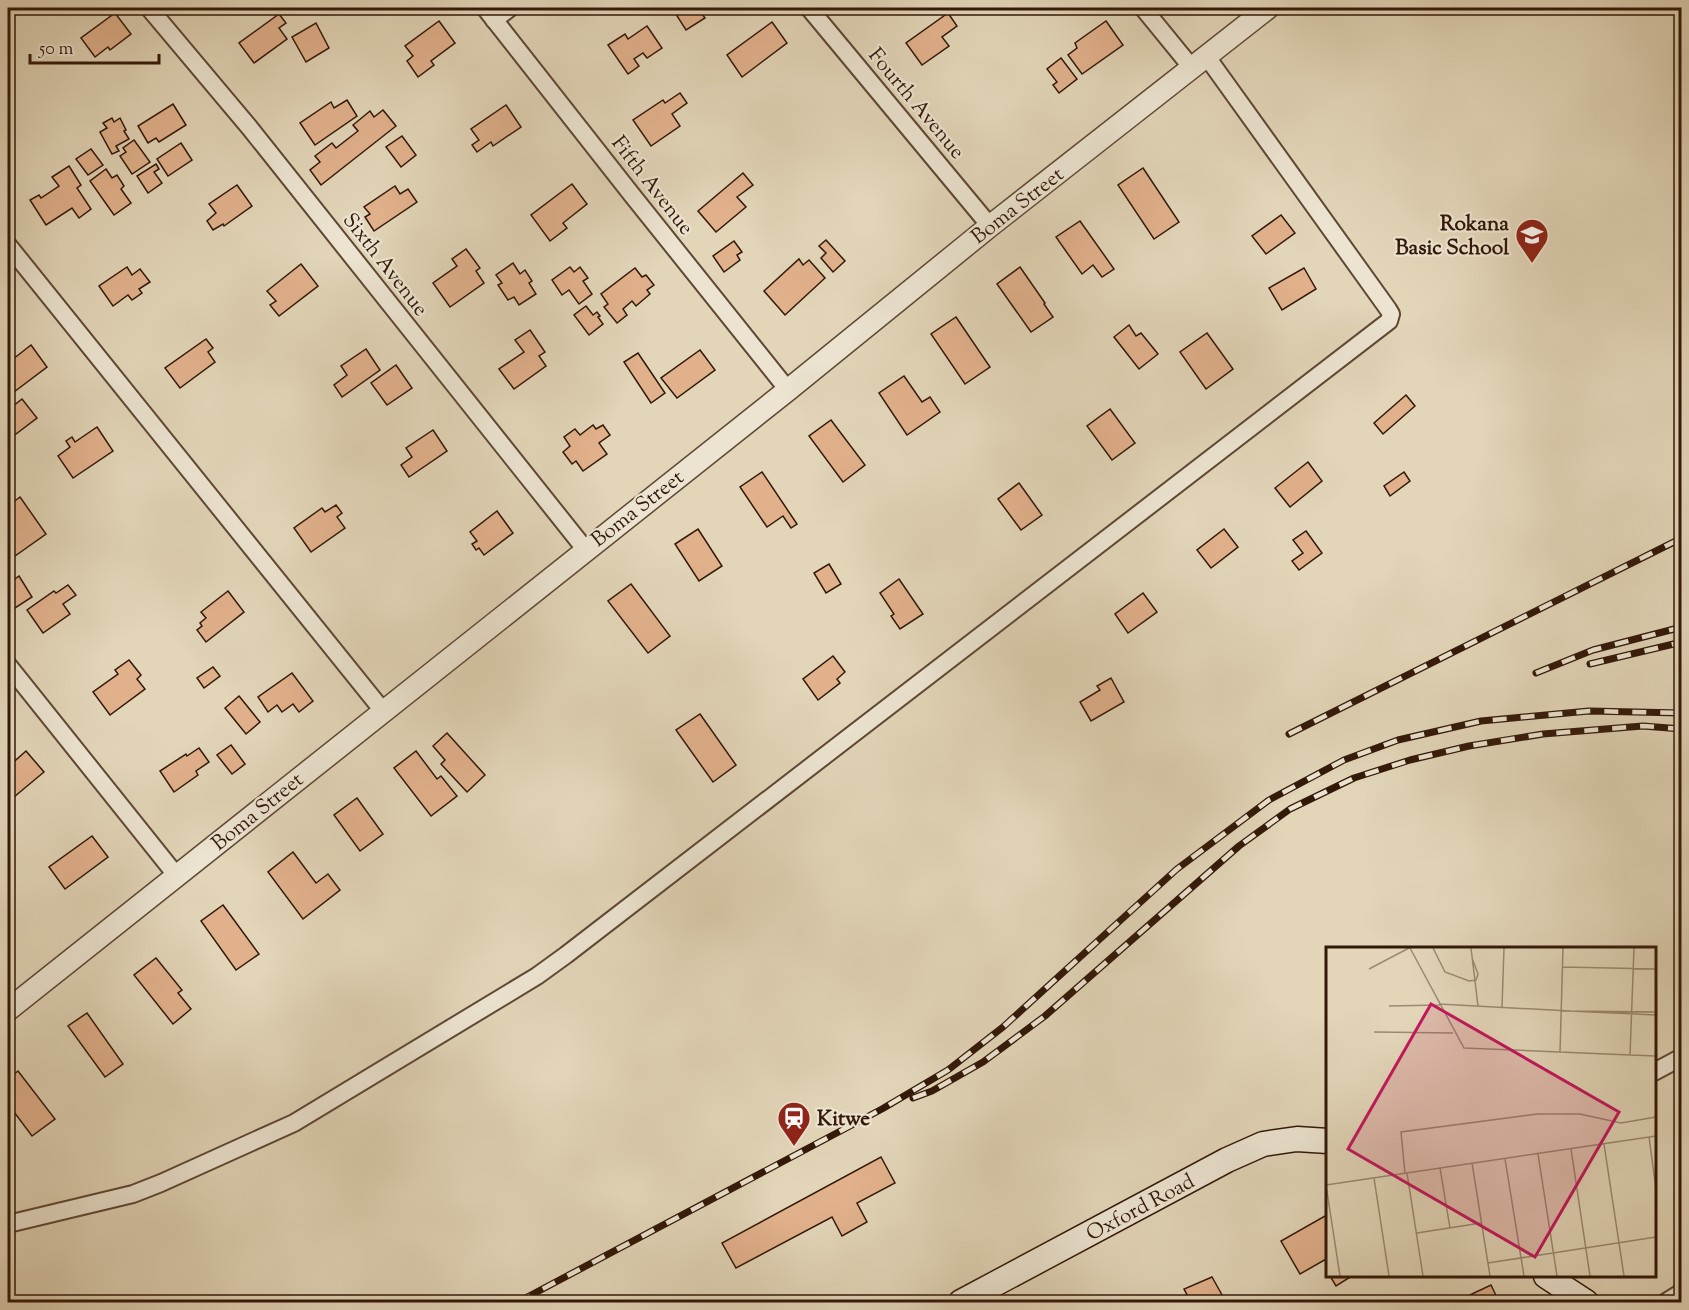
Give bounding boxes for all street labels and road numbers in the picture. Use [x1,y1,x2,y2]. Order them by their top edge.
street label: Fourth Avenue [860,42,971,166]
street label: Fifth Avenue [603,130,700,242]
street label: Boma Street [965,161,1071,252]
street label: Sixth Avenue [334,207,434,323]
street label: Boma Street [585,464,691,555]
street label: Boma Street [206,766,311,859]
street label: Oxford Road [1081,1168,1201,1250]

